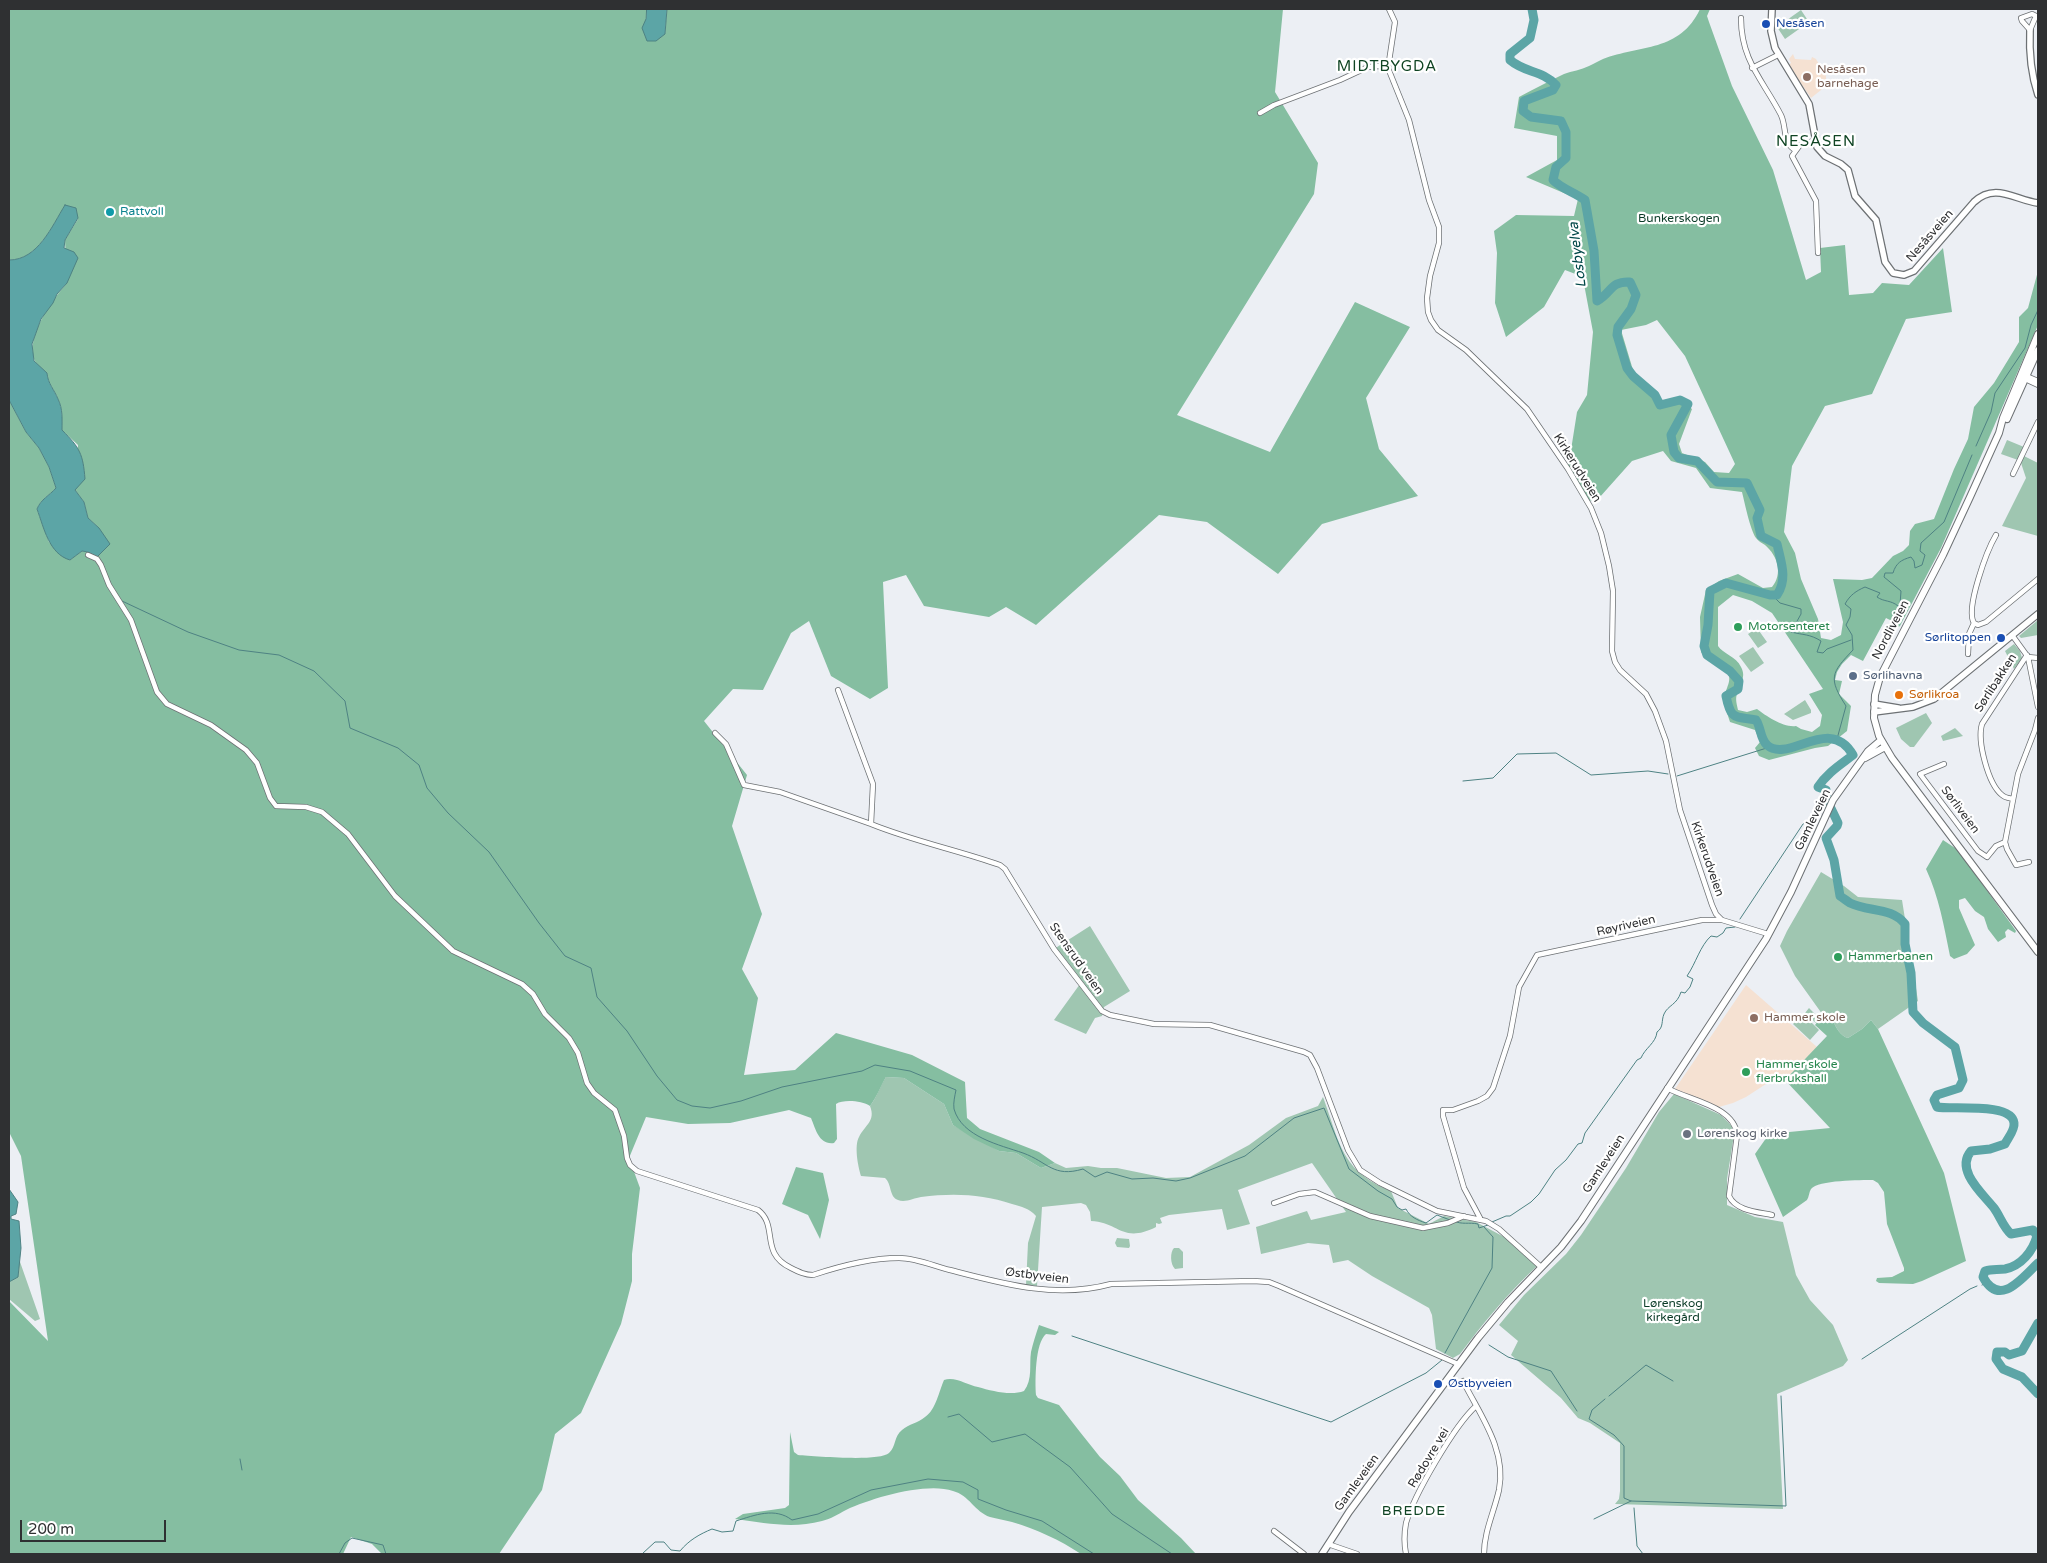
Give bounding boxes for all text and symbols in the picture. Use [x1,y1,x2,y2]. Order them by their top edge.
place label: Nesåsen [1776,17,1825,31]
marker: Nesåsen [1760,18,1772,30]
district label: MIDTBYGDA [1336,58,1438,76]
place label: Nesåsen barnehage [1817,63,1878,91]
marker: Nesåsen barnehage [1801,71,1813,83]
district label: NESÅSEN [1775,133,1857,151]
place label: Rattvoll [120,205,164,219]
marker: Rattvoll [104,206,116,218]
street label: Nesåsveien [1903,207,1957,265]
park label: Bunkerskogen [1638,212,1720,226]
water label: Losbyelva [1566,221,1590,289]
street label: Kirkerudveien [1550,431,1604,505]
street label: Nordliveien [1869,598,1913,662]
place label: Motorsenteret [1748,620,1830,634]
marker: Motorsenteret [1732,621,1744,633]
place label: Sørlitoppen [1925,631,1991,645]
marker: Sørlitoppen [1995,632,2007,644]
street label: Sørlibakken [1972,651,2020,715]
place label: Sørlihavna [1863,669,1923,683]
marker: Sørlihavna [1847,670,1859,682]
place label: Sørlikroa [1909,688,1959,702]
marker: Sørlikroa [1893,689,1905,701]
street label: Sørliveien [1938,784,1982,836]
street label: Gamleveien [1792,787,1834,853]
street label: Kirkerudveien [1687,820,1727,898]
street label: Røyriveien [1595,912,1657,940]
street label: Stensrud veien [1046,920,1106,998]
place label: Hammerbanen [1848,950,1933,964]
marker: Hammerbanen [1832,951,1844,963]
place label: Hammer skole [1764,1011,1846,1025]
marker: Hammer skole [1748,1012,1760,1024]
place label: Hammer skole flerbrukshall [1756,1058,1838,1086]
marker: Hammer skole flerbrukshall [1740,1066,1752,1078]
place label: Lørenskog kirke [1697,1127,1787,1141]
marker: Lørenskog kirke [1681,1128,1693,1140]
street label: Gamleveien [1580,1132,1628,1196]
street label: Østbyveien [1004,1265,1070,1287]
park label: Lørenskog kirkegård [1643,1297,1703,1325]
place label: Østbyveien [1448,1377,1512,1391]
marker: Østbyveien [1432,1378,1444,1390]
street label: Rødovre vei [1405,1425,1453,1491]
street label: Gamleveien [1332,1452,1382,1514]
district label: BREDDE [1381,1503,1447,1519]
scale bar [22,1510,169,1542]
text: 200 m [28,1520,74,1538]

